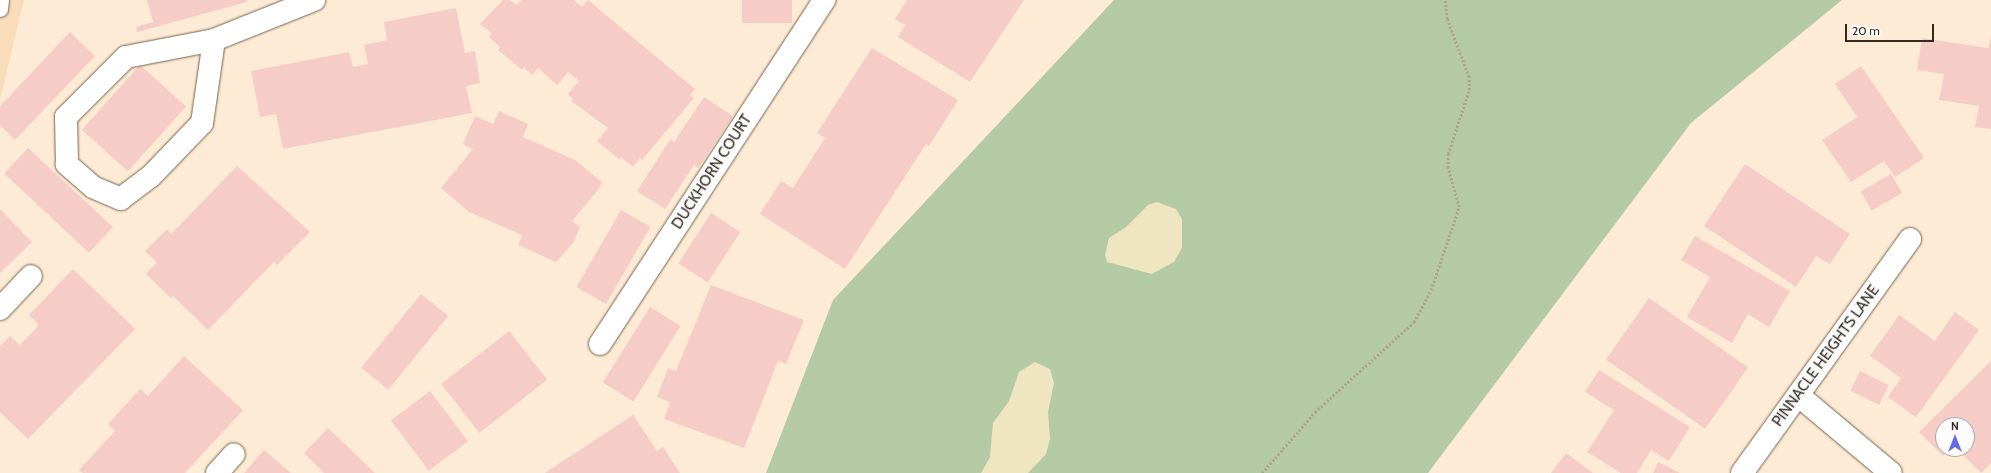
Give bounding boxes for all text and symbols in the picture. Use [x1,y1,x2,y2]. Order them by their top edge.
scale bar [1847,16,1936,42]
text: 20 m [1852,23,1880,38]
street label: DUCKHORN COURT [668,111,756,233]
street label: PINNACLE HEIGHTS LANE [1769,282,1883,430]
north arrow [1935,417,1975,457]
text: N [1951,419,1959,433]

